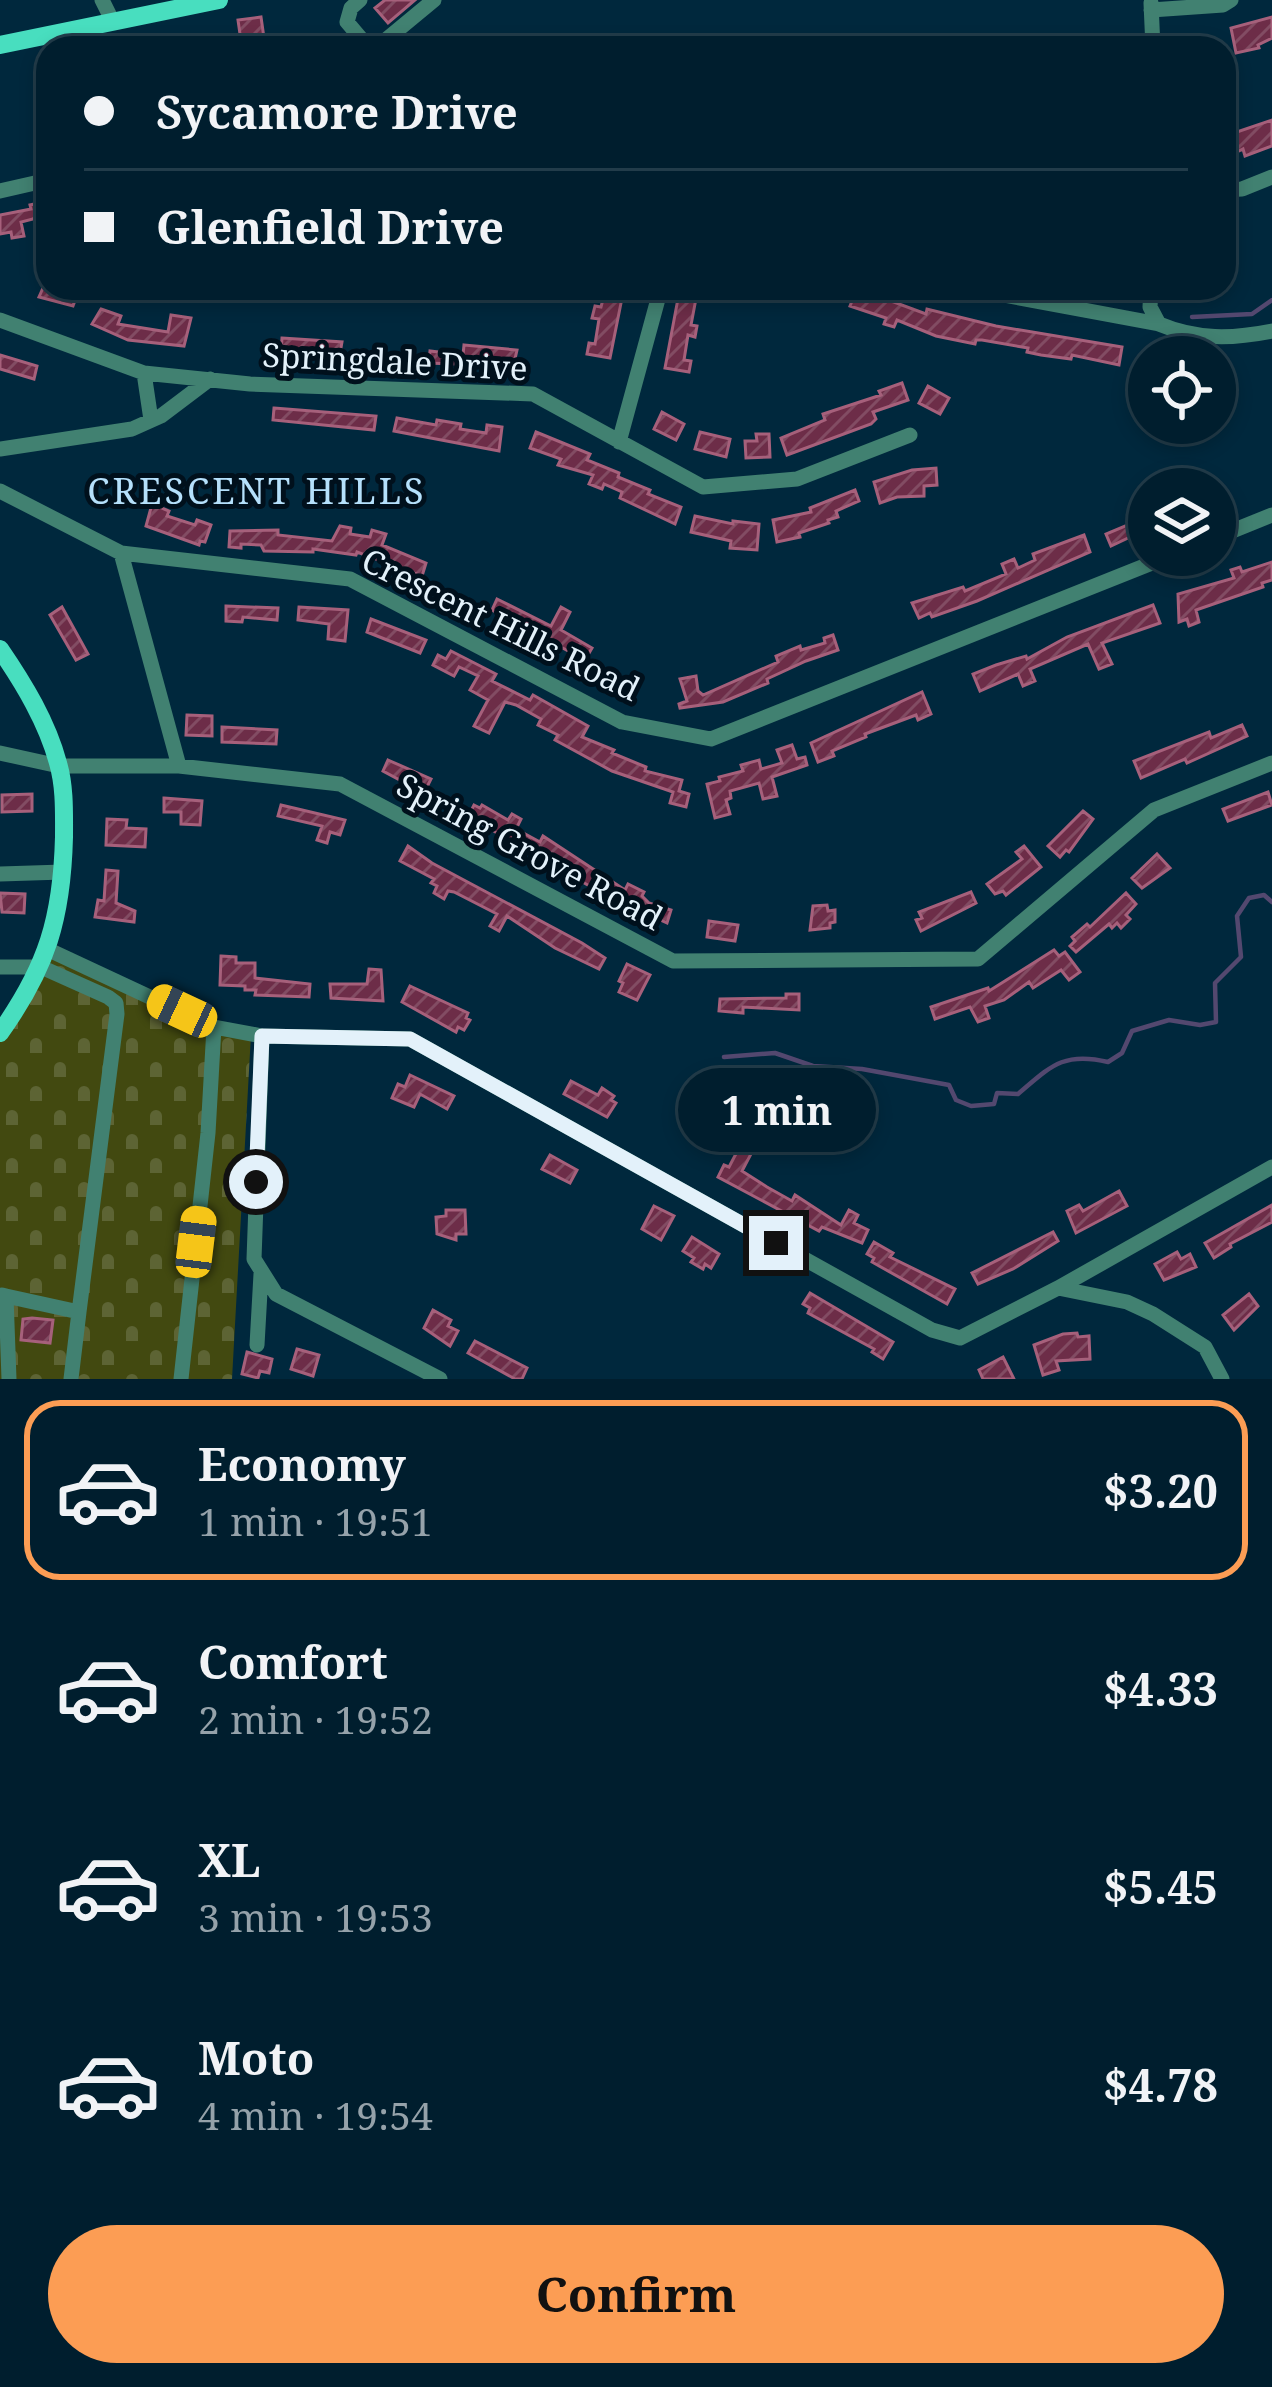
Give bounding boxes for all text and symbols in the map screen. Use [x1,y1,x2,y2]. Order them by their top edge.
text: Sycamore Drive [156,81,518,142]
text: Glenfield Drive [156,196,504,257]
street label: Springdale Drive [261,332,529,390]
map controls [1128,336,1236,576]
button: locate [1128,336,1236,444]
district label: CRESCENT HILLS [87,466,427,515]
button: layers [1128,468,1236,576]
street label: Crescent Hills Road [355,537,647,711]
street label: Spring Grove Road [389,762,671,940]
car [142,979,222,1043]
callout: 1 min [677,1069,875,1153]
text: 1 min [722,1083,832,1136]
route start [229,1155,283,1209]
car [174,1204,218,1280]
route end [749,1216,803,1270]
text: Economy [198,1433,406,1494]
icon: car [54,1436,162,1544]
text: $3.20 [1103,1460,1218,1521]
text: 1 min · 19:51 [198,1494,433,1547]
text: Comfort [198,1631,388,1692]
icon: car [54,1634,162,1742]
text: $4.33 [1103,1658,1218,1719]
text: 2 min · 19:52 [198,1692,433,1745]
text: XL [198,1829,260,1890]
icon: car [54,1832,162,1940]
text: $5.45 [1103,1856,1218,1917]
text: 3 min · 19:53 [198,1890,433,1943]
text: Moto [198,2027,314,2088]
icon: car [54,2030,162,2138]
text: $4.78 [1103,2054,1218,2115]
text: 4 min · 19:54 [198,2088,433,2141]
button: Confirm [48,2225,1224,2363]

